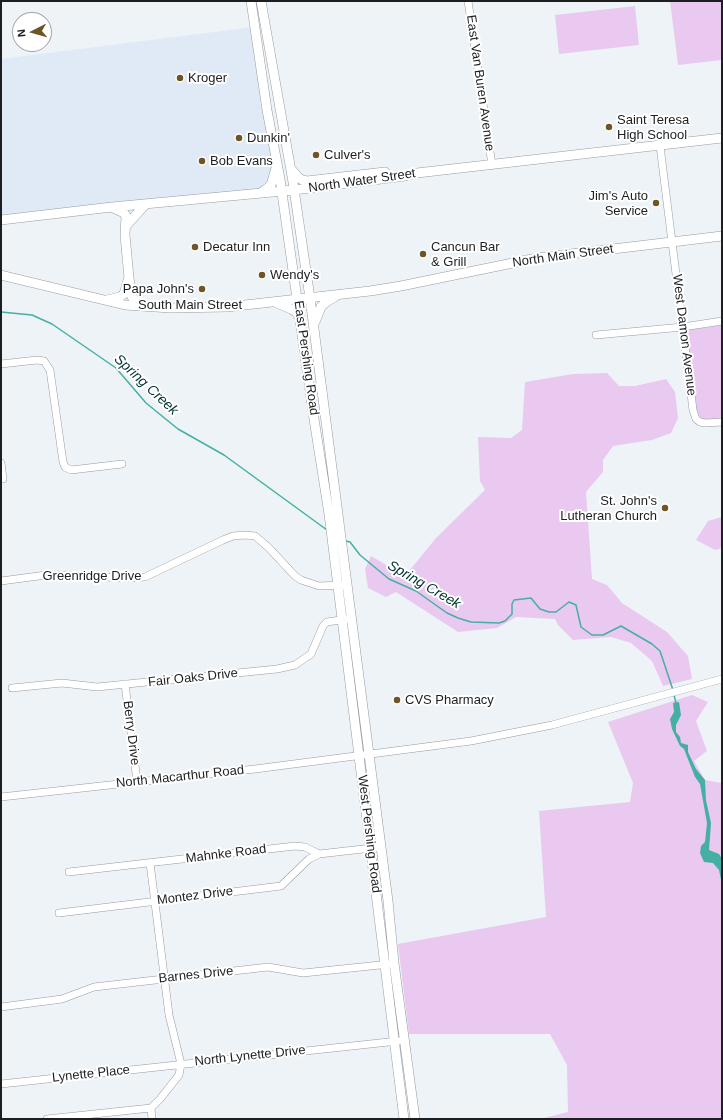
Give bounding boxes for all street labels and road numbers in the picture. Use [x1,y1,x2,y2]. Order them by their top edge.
street label: East Van Buren Avenue [463,14,497,152]
street label: North Water Street [307,166,417,196]
street label: North Main Street [511,241,615,271]
street label: West Damon Avenue [669,273,699,397]
street label: South Main Street [138,297,242,313]
street label: East Pershing Road [290,300,322,416]
street label: Greenridge Drive [43,568,141,584]
street label: Fair Oaks Drive [147,666,239,690]
street label: Berry Drive [119,700,143,766]
street label: North Macarthur Road [115,763,245,791]
street label: West Pershing Road [354,774,384,894]
street label: Mahnke Road [185,841,267,867]
street label: Montez Drive [156,884,234,908]
street label: Barnes Drive [158,963,234,987]
street label: North Lynette Drive [194,1042,306,1070]
street label: Lynette Place [51,1062,131,1086]

